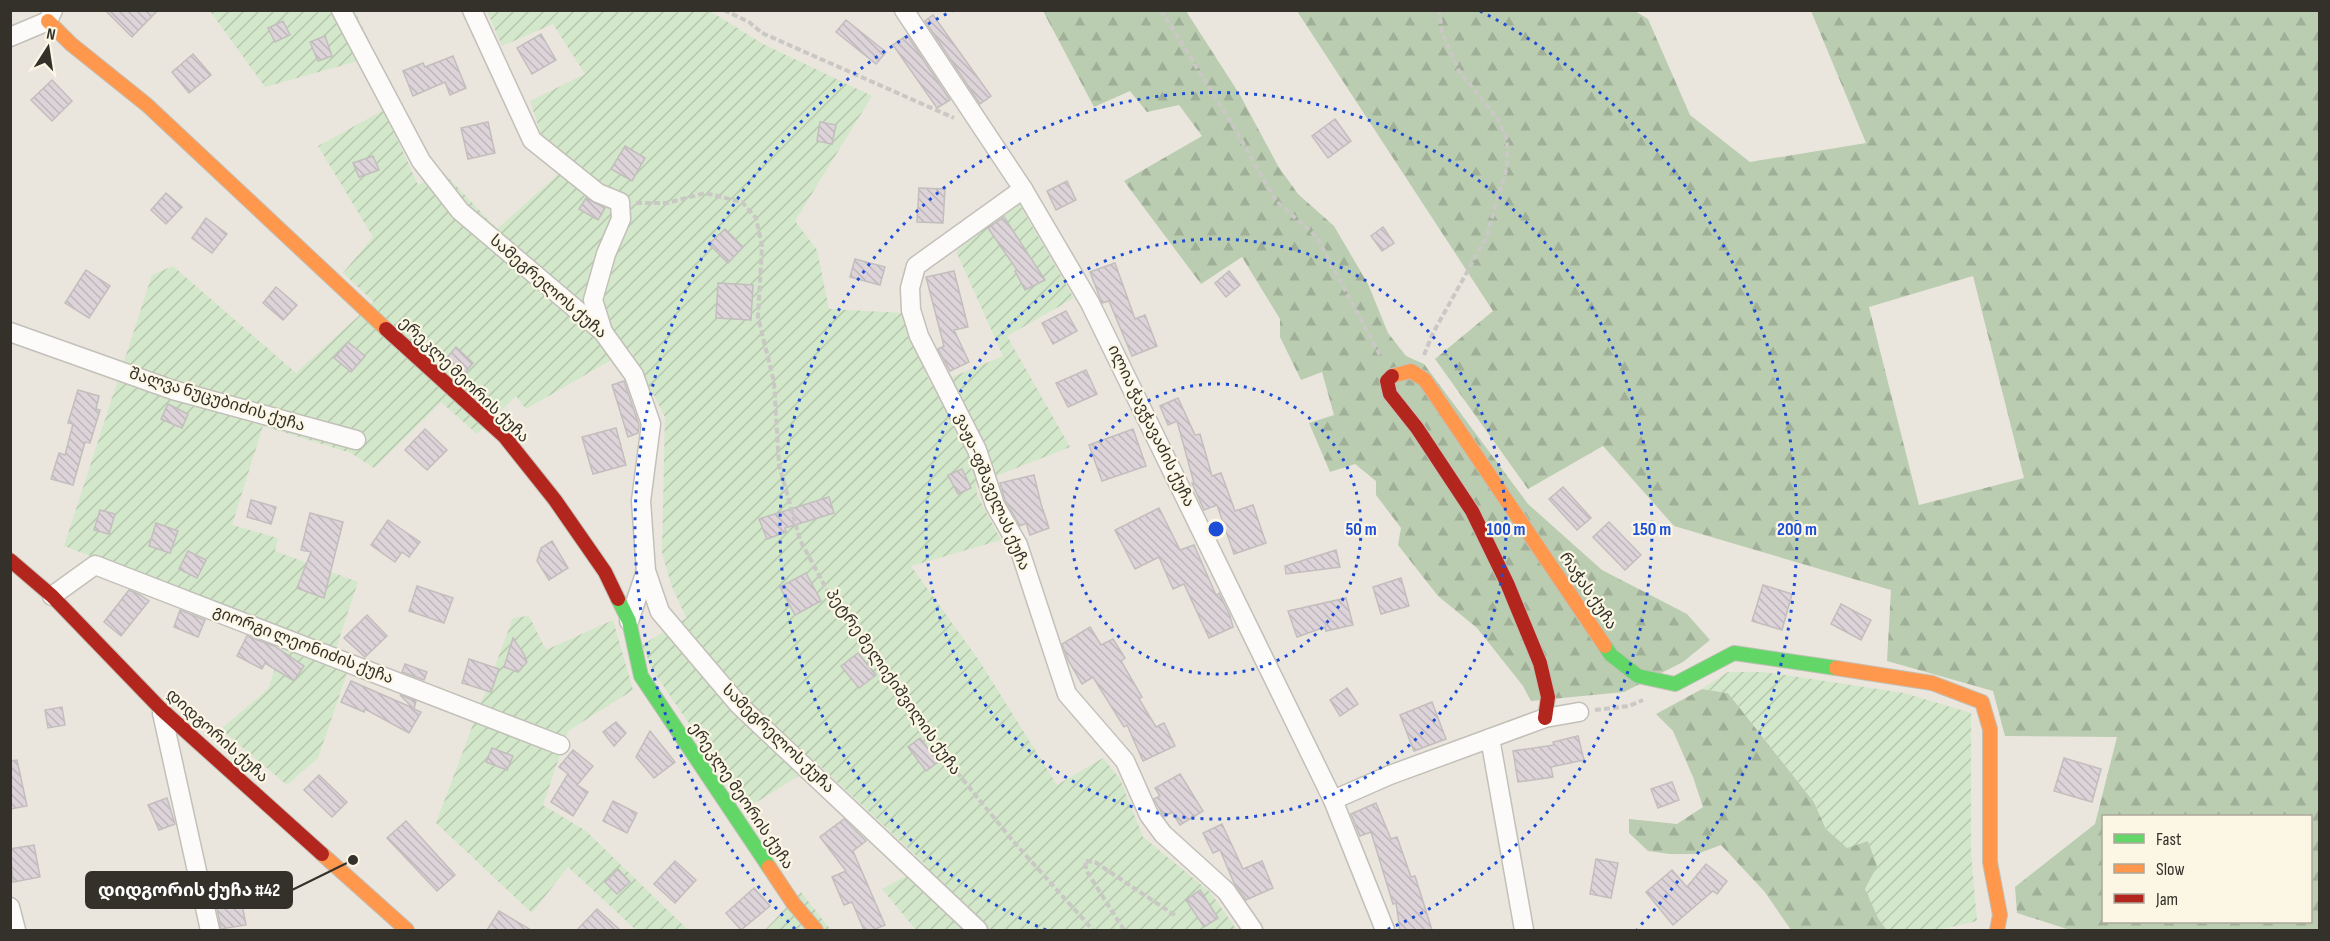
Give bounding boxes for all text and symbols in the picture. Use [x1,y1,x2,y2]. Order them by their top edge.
north arrow [18,18,78,78]
text: N [45,25,57,45]
street label: სამეგრელოს ქუჩა [486,231,610,343]
street label: ერეკლე მეორის ქუჩა [395,313,533,447]
street label: ილია ჭავჭავაძის ქუჩა [1104,342,1198,510]
street label: შალვა ნუცუბიძის ქუჩა [127,364,307,436]
street label: ვაჟა-ფშაველას ქუჩა [950,411,1034,573]
centre of rings [1206,519,1226,539]
text: 50 m [1345,519,1377,540]
text: 100 m [1487,519,1526,540]
text: 150 m [1633,519,1671,540]
text: 200 m [1777,519,1817,540]
street label: რაჭას ქუჩა [1555,549,1621,633]
street label: პეტრე მელიქიშვილის ქუჩა [821,585,965,779]
street label: გიორგი ლეონიძის ქუჩა [210,602,396,688]
street label: სამეგრელოს ქუჩა [718,681,838,797]
street label: დიდგორის ქუჩა [162,685,272,787]
street label: ერეკლე მეორის ქუჩა [685,719,797,873]
legend [2102,815,2312,923]
text: Fast [2156,829,2182,850]
text: Slow [2156,859,2185,880]
callout: დიდგორის ქუჩა #42 [86,872,292,908]
text: დიდგორის ქუჩა #42 [98,880,280,901]
text: Jam [2155,889,2178,910]

